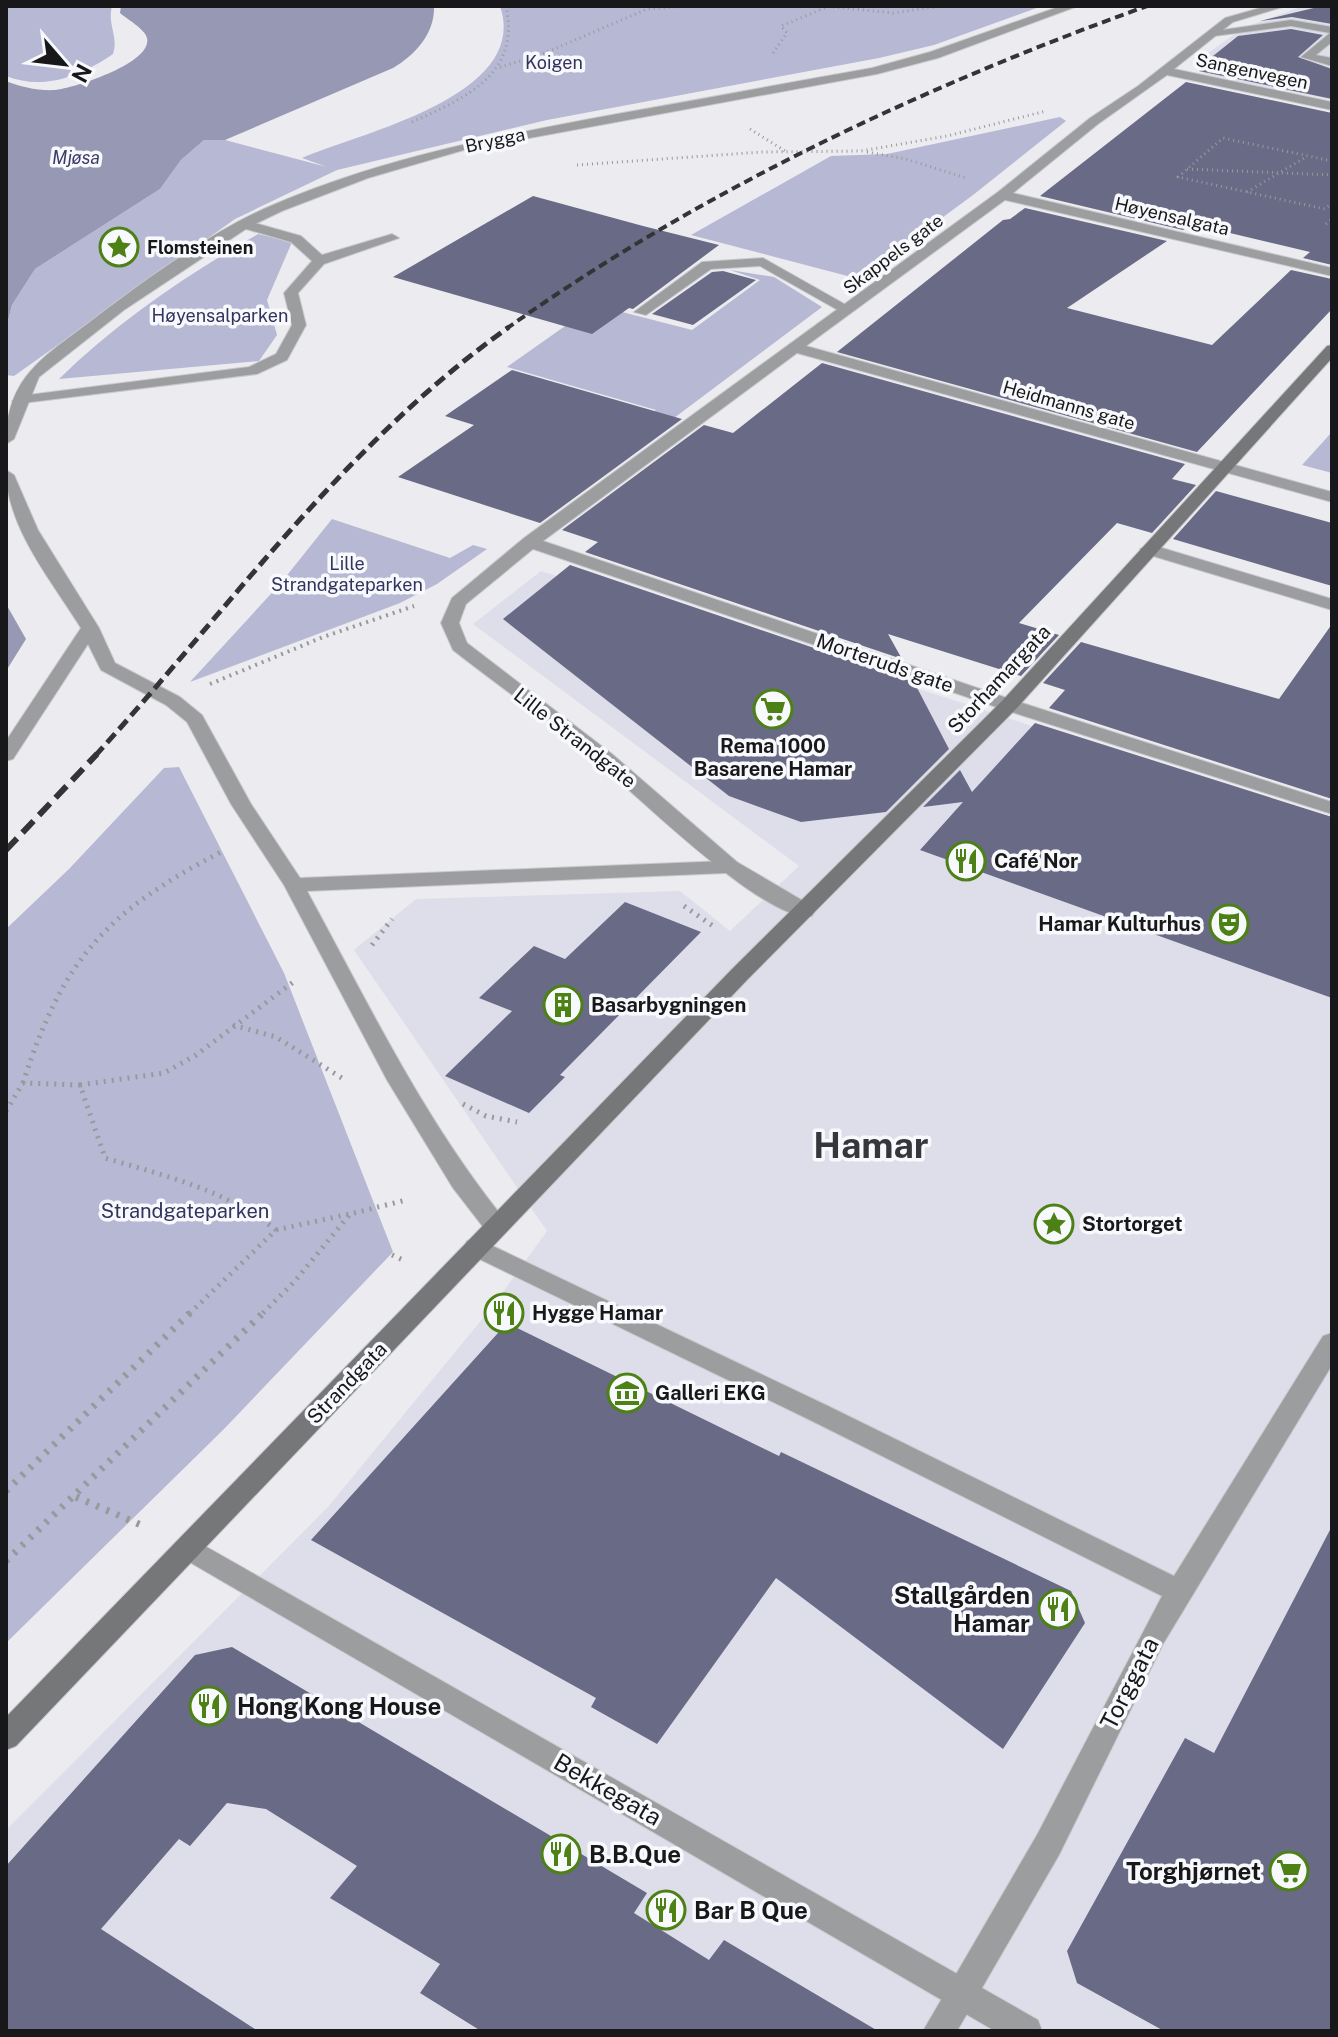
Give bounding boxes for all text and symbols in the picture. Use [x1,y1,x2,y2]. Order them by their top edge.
north arrow [24,24,104,104]
street label: Sangenvegen [1194,49,1310,93]
park label: Koigen [525,52,583,73]
text: N [66,60,97,87]
street label: Brygga [463,123,527,157]
water label: Mjøsa [52,147,100,168]
street label: Høyensalgata [1113,193,1231,239]
street label: Skappels gate [839,210,947,298]
place icon: Flomsteinen [98,226,140,268]
place label: Flomsteinen [147,237,253,258]
park label: Høyensalparken [152,305,288,326]
street label: Heidmanns gate [1001,376,1137,434]
park label: Lille Strandgateparken [271,553,423,595]
street label: Storhamargata [943,620,1055,738]
street label: Morteruds gate [813,628,957,698]
street label: Lille Strandgate [509,683,641,793]
supermarket icon: Rema 1000 Basarene Hamar [752,688,794,730]
place label: Rema 1000 Basarene Hamar [694,734,852,781]
restaurant icon: Café Nor [945,840,987,882]
place label: Café Nor [994,849,1078,873]
theatre icon: Hamar Kulturhus [1208,903,1250,945]
place label: Hamar Kulturhus [1038,912,1201,936]
building icon: Basarbygningen [542,984,584,1026]
place label: Basarbygningen [591,993,746,1017]
district label: Hamar [813,1124,929,1166]
park label: Strandgateparken [101,1199,269,1223]
place icon: Stortorget [1033,1203,1075,1245]
place label: Stortorget [1082,1212,1183,1236]
restaurant icon: Hygge Hamar [483,1292,525,1334]
place label: Hygge Hamar [532,1301,663,1325]
street label: Strandgata [302,1337,392,1429]
museum icon: Galleri EKG [606,1372,648,1414]
place label: Galleri EKG [655,1381,766,1405]
place label: Stallgården Hamar [894,1581,1030,1637]
restaurant icon: Stallgården Hamar [1037,1588,1079,1630]
street label: Torggata [1094,1632,1164,1734]
restaurant icon: Hong Kong House [188,1685,230,1727]
place label: Hong Kong House [237,1692,441,1720]
street label: Bekkegata [549,1747,667,1831]
restaurant icon: B.B.Que [540,1833,582,1875]
place label: B.B.Que [589,1840,681,1868]
supermarket icon: Torghjørnet [1268,1850,1310,1892]
place label: Torghjørnet [1126,1857,1261,1885]
restaurant icon: Bar B Que [645,1889,687,1931]
place label: Bar B Que [694,1896,808,1924]

